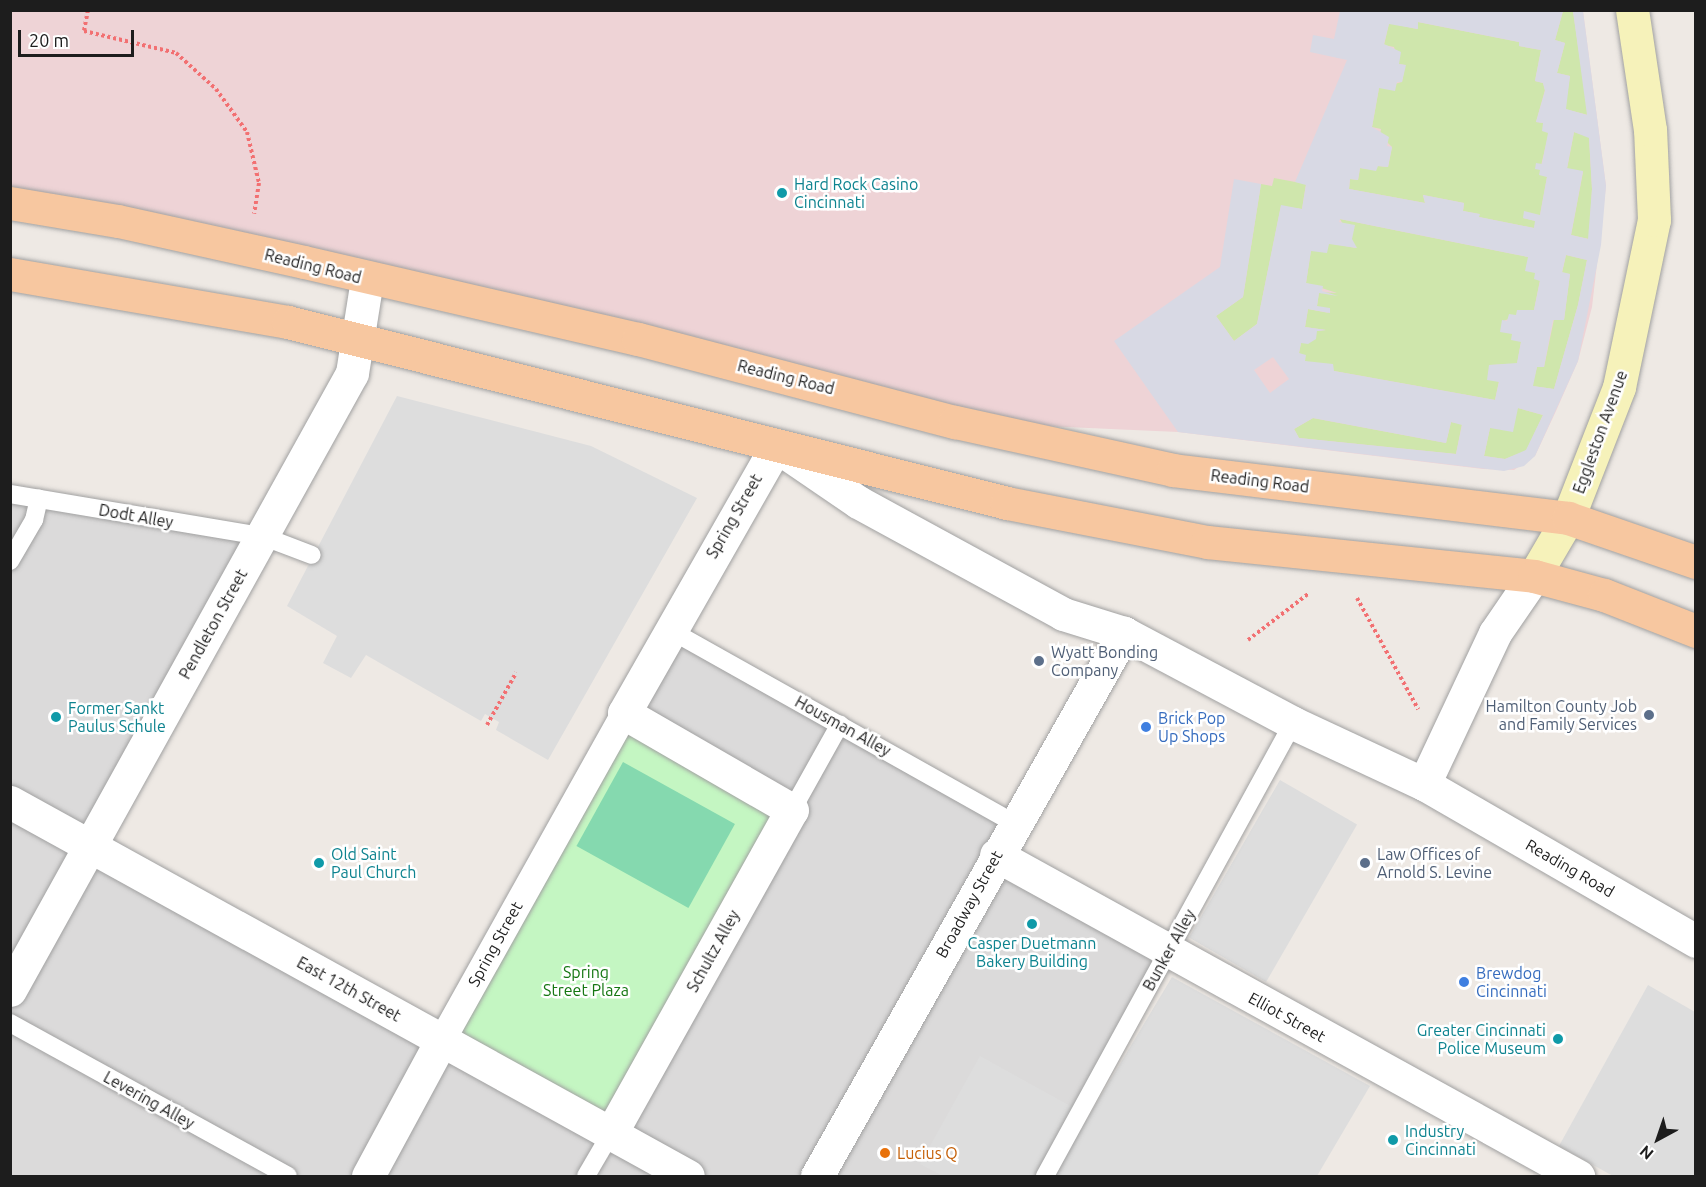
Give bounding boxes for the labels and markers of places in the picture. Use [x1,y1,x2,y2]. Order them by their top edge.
place label: Hard Rock Casino Cincinnati [794,174,918,212]
marker: Hard Rock Casino Cincinnati [775,186,789,200]
place label: Wyatt Bonding Company [1051,642,1158,680]
marker: Wyatt Bonding Company [1032,654,1046,668]
place label: Hamilton County Job and Family Services [1486,696,1637,734]
place label: Former Sankt Paulus Schule [68,698,166,736]
place label: Brick Pop Up Shops [1158,708,1225,746]
marker: Hamilton County Job and Family Services [1642,708,1656,722]
marker: Former Sankt Paulus Schule [49,710,63,724]
marker: Brick Pop Up Shops [1139,720,1153,734]
place label: Old Saint Paul Church [331,844,416,882]
place label: Law Offices of Arnold S. Levine [1377,844,1492,882]
marker: Old Saint Paul Church [312,856,326,870]
marker: Law Offices of Arnold S. Levine [1358,856,1372,870]
marker: Casper Duetmann Bakery Building [1025,917,1039,931]
place label: Casper Duetmann Bakery Building [968,933,1096,971]
place label: Brewdog Cincinnati [1476,963,1547,1001]
marker: Brewdog Cincinnati [1457,975,1471,989]
place label: Greater Cincinnati Police Museum [1417,1020,1546,1058]
marker: Greater Cincinnati Police Museum [1551,1032,1565,1046]
place label: Industry Cincinnati [1405,1121,1476,1159]
marker: Industry Cincinnati [1386,1133,1400,1147]
place label: Lucius Q [897,1143,958,1163]
marker: Lucius Q [878,1146,892,1160]

